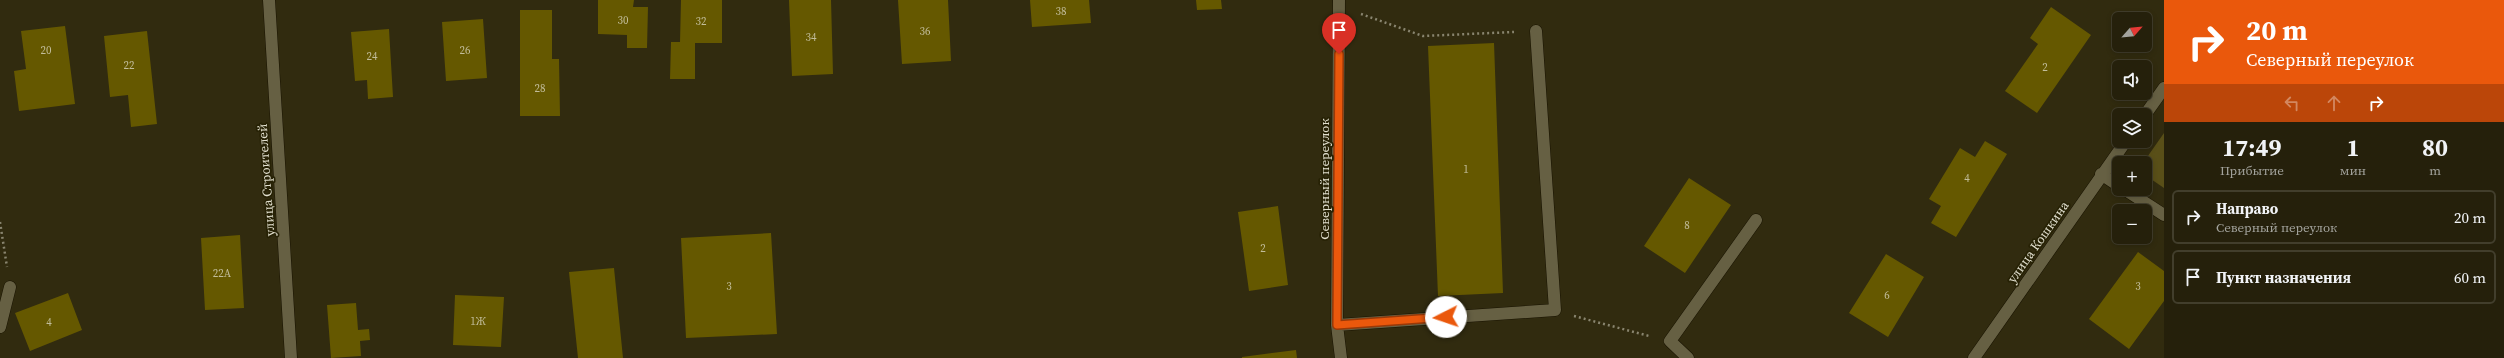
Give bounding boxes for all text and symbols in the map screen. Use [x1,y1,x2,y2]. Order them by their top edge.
house number: 38 [1056,4,1067,19]
text: 20 m [2246,11,2308,49]
north arrow [2112,12,2152,52]
map controls [2112,12,2152,244]
house number: 30 [618,13,629,28]
pin [1322,13,1356,54]
house number: 32 [696,14,707,29]
icon: right [2180,16,2232,68]
icon: arrive [1328,19,1350,41]
house number: 36 [920,24,931,39]
house number: 34 [806,30,817,45]
house number: 20 [41,43,52,58]
house number: 26 [460,43,471,58]
text: Северный переулок [2246,47,2414,72]
house number: 24 [367,49,378,64]
house number: 22 [124,58,135,73]
house number: 2 [2042,60,2048,75]
button: sound [2112,60,2152,100]
house number: 28 [535,81,546,96]
icon: left [2281,92,2303,114]
icon: ahead [2323,92,2345,114]
icon: right [2365,92,2387,114]
button: layers [2112,108,2152,148]
street label: Северный переулок [1316,118,1333,240]
street label: улица Строителей [254,123,278,237]
text: 17:49 [2222,131,2282,164]
text: 1 [2346,131,2359,164]
text: 80 [2422,131,2448,164]
button: + [2112,156,2152,196]
house number: 1 [1463,162,1469,177]
text: Прибытие [2220,162,2284,179]
text: мин [2340,162,2366,179]
text: m [2429,162,2441,179]
house number: 4 [1964,171,1970,186]
street label: улица Кошкина [2003,197,2073,286]
text: Направо [2216,198,2278,219]
button: − [2112,204,2152,244]
icon: right [2182,206,2204,228]
text: 20 m [2454,207,2486,228]
house number: 8 [1684,218,1690,233]
text: Северный переулок [2216,219,2337,236]
house number: 2 [1260,241,1266,256]
house number: 22А [213,266,232,281]
icon: arrive [2182,266,2204,288]
text: Пункт назначения [2216,267,2351,288]
text: 60 m [2454,267,2486,288]
house number: 3 [726,279,732,294]
house number: 3 [2135,279,2141,294]
house number: 6 [1884,288,1890,303]
position arrow [1425,296,1467,338]
house number: 1Ж [470,314,487,329]
house number: 4 [46,315,52,330]

